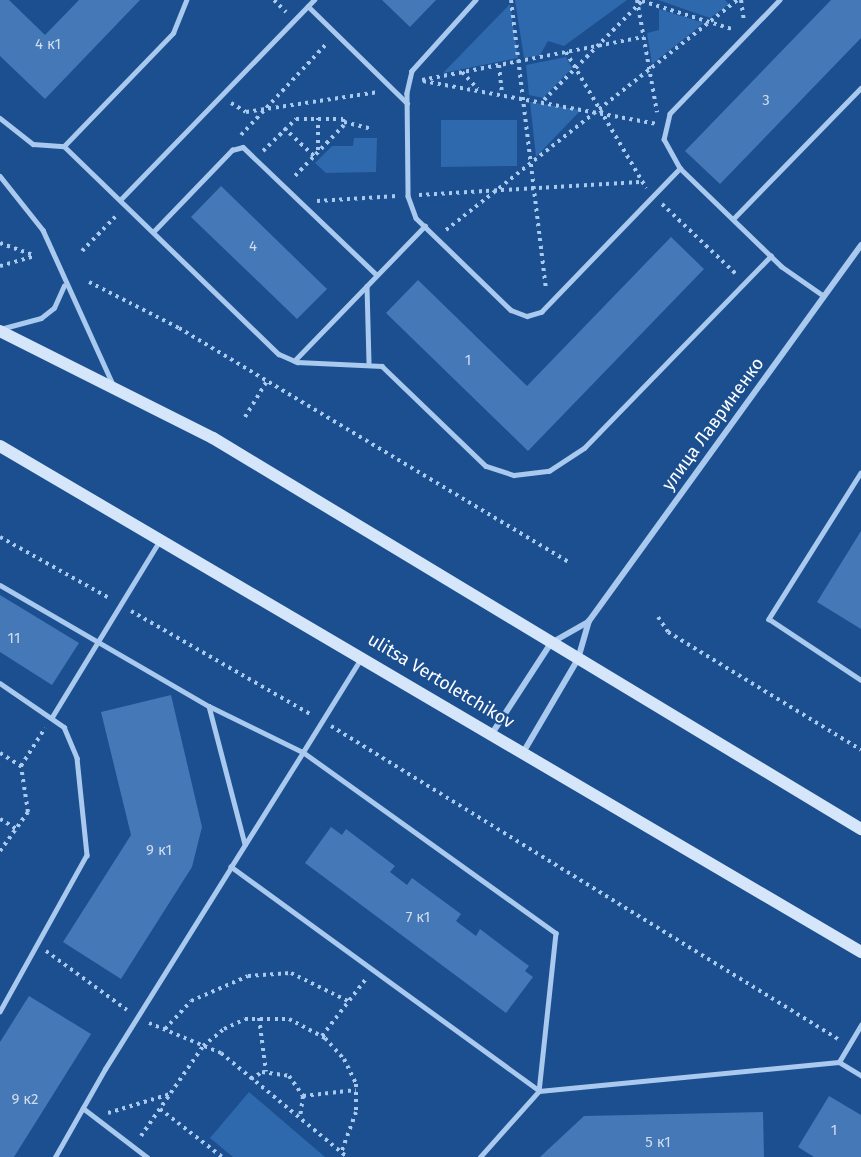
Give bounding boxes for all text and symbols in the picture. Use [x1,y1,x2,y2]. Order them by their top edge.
house number: 4 к1 [35,36,61,54]
house number: 3 [762,92,770,110]
house number: 4 [249,238,257,256]
house number: 1 [465,352,471,370]
street label: улица Лавриненко [658,353,768,495]
street label: ulitsa Vertoletchikov [364,629,518,733]
house number: 11 [8,630,20,648]
house number: 9 к1 [146,842,172,860]
house number: 7 к1 [406,909,430,927]
house number: 9 к2 [11,1091,39,1109]
house number: 1 [831,1122,837,1140]
house number: 5 к1 [645,1134,671,1152]

